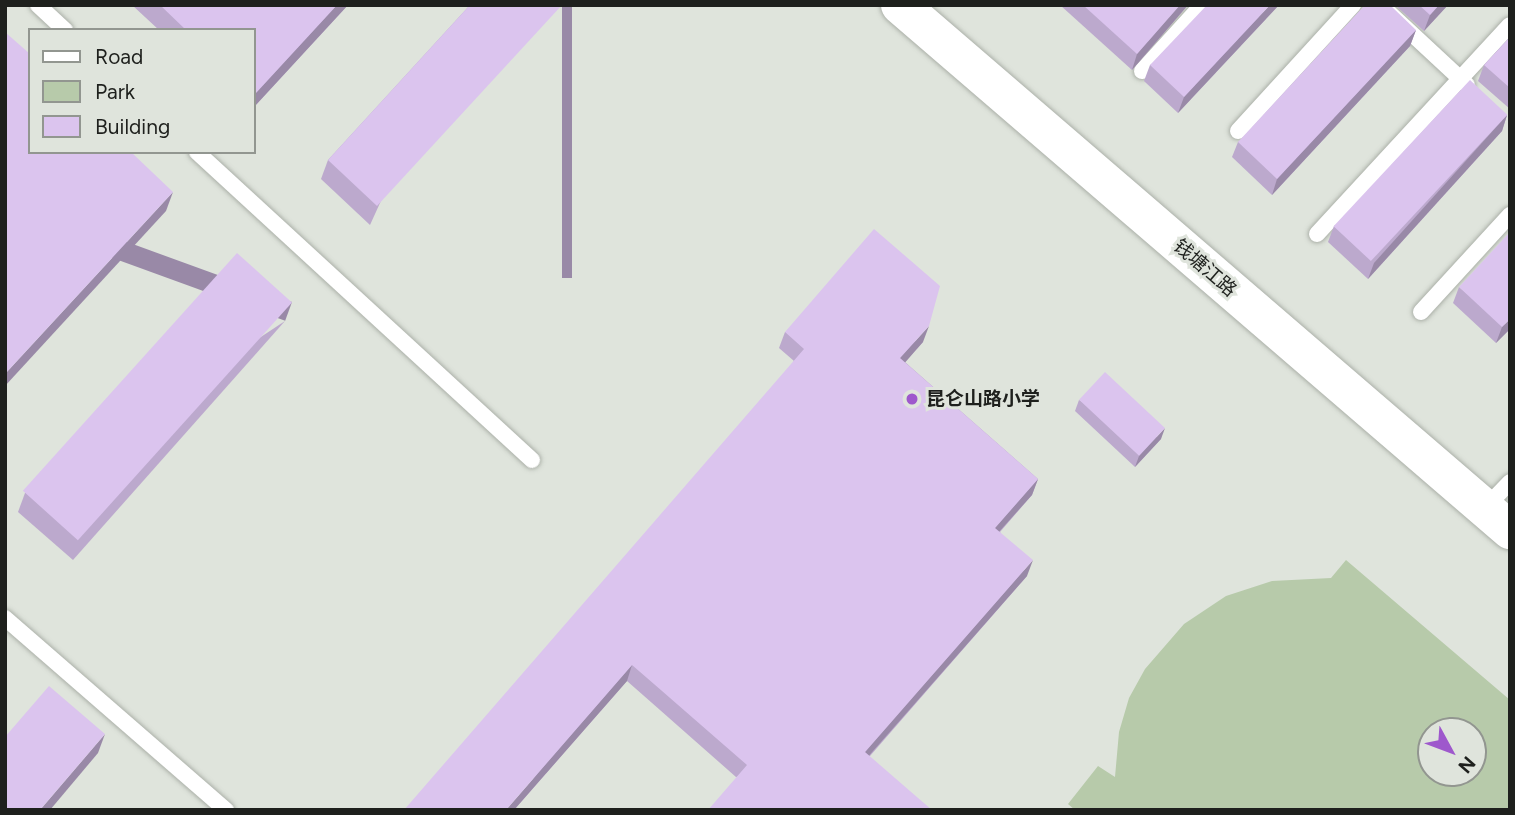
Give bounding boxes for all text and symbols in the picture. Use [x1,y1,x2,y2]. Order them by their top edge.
legend [28,28,256,154]
text: Road [95,44,143,69]
text: Park [95,79,135,104]
text: Building [95,114,170,139]
street label: 钱塘江路 [1169,234,1241,302]
place label: 昆仑山路小学 [926,388,1040,410]
marker: 昆仑山路小学 [904,391,920,407]
north arrow [1417,717,1487,787]
text: N [1453,752,1480,778]

